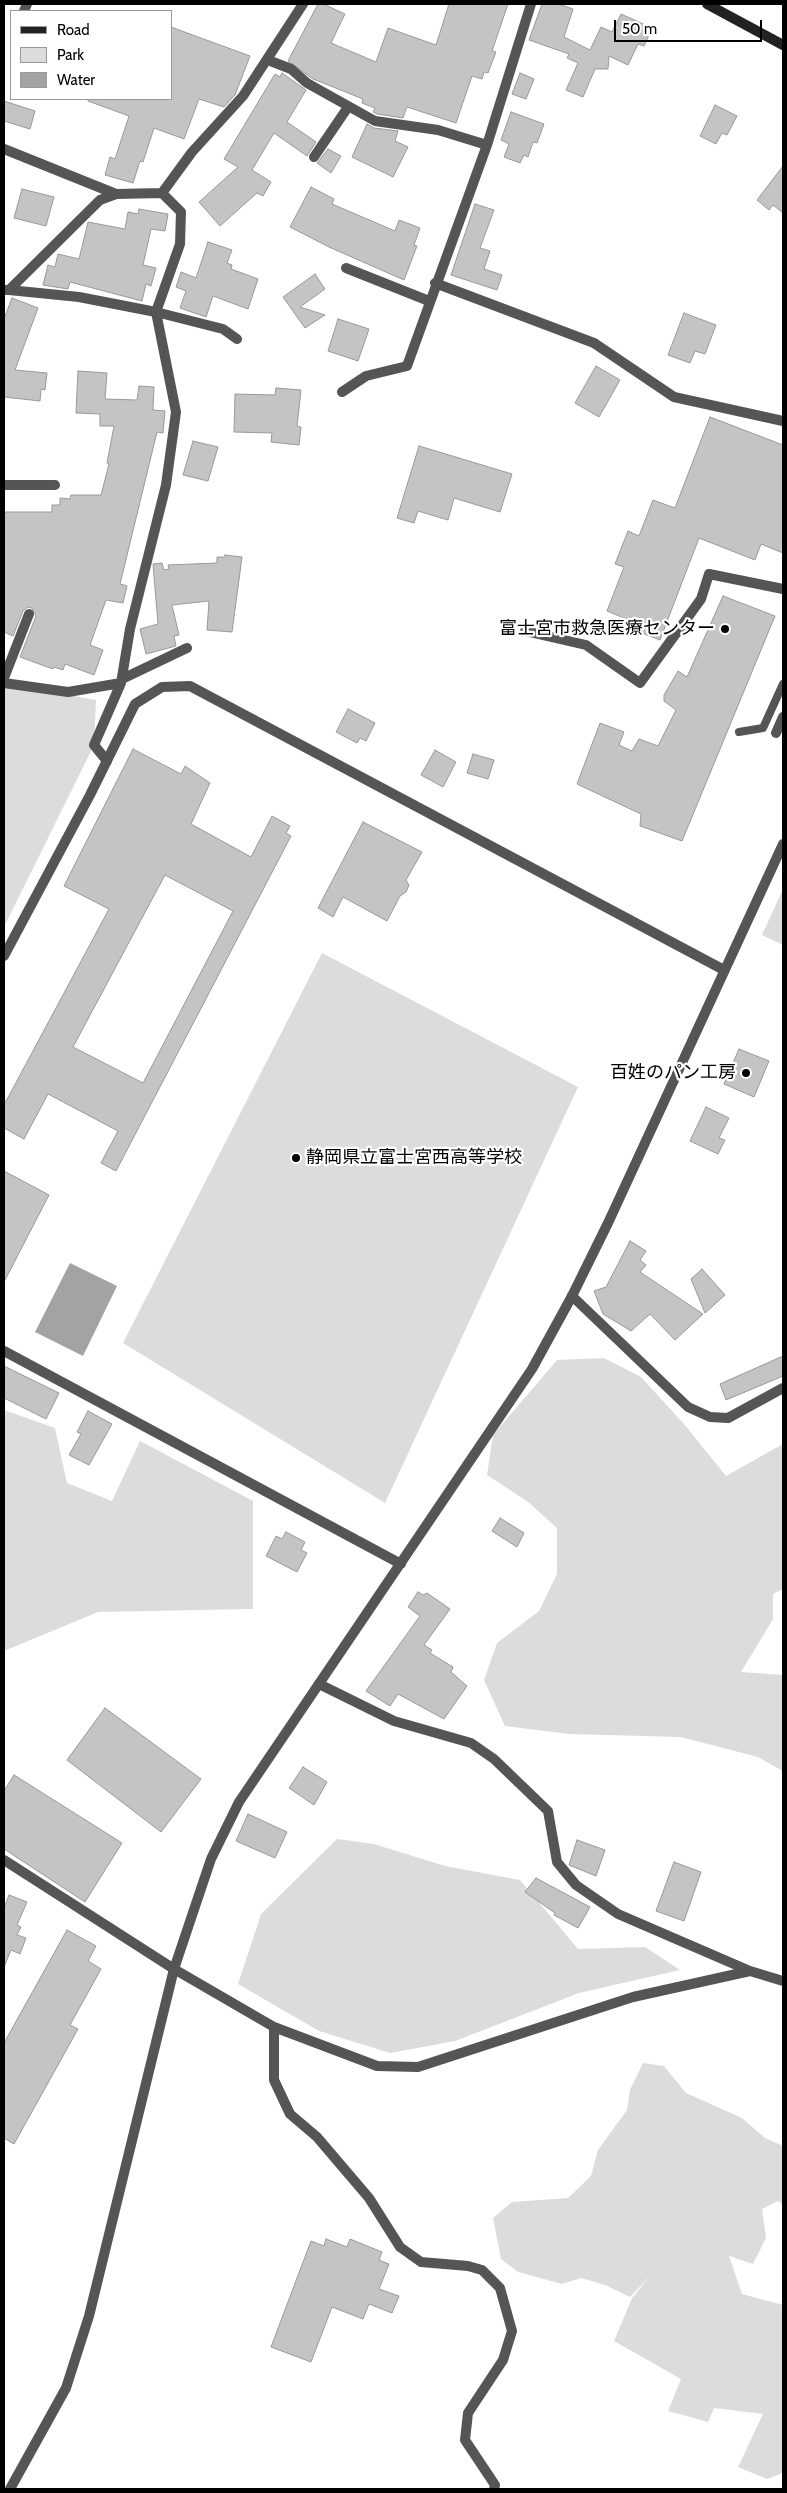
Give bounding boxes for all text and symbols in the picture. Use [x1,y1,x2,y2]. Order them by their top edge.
legend [10,10,172,100]
scale bar [617,10,764,42]
text: 50 m [622,20,657,38]
text: Road [57,21,90,39]
text: Park [57,46,84,64]
text: Water [57,71,95,89]
place label: 富士宮市救急医療センター [499,618,715,640]
marker: 富士宮市救急医療センター [719,623,731,635]
place label: 百姓のパン工房 [610,1062,736,1084]
marker: 百姓のパン工房 [740,1067,752,1079]
place label: 静岡県立富士宮西高等学校 [306,1147,522,1169]
marker: 静岡県立富士宮西高等学校 [290,1152,302,1164]

